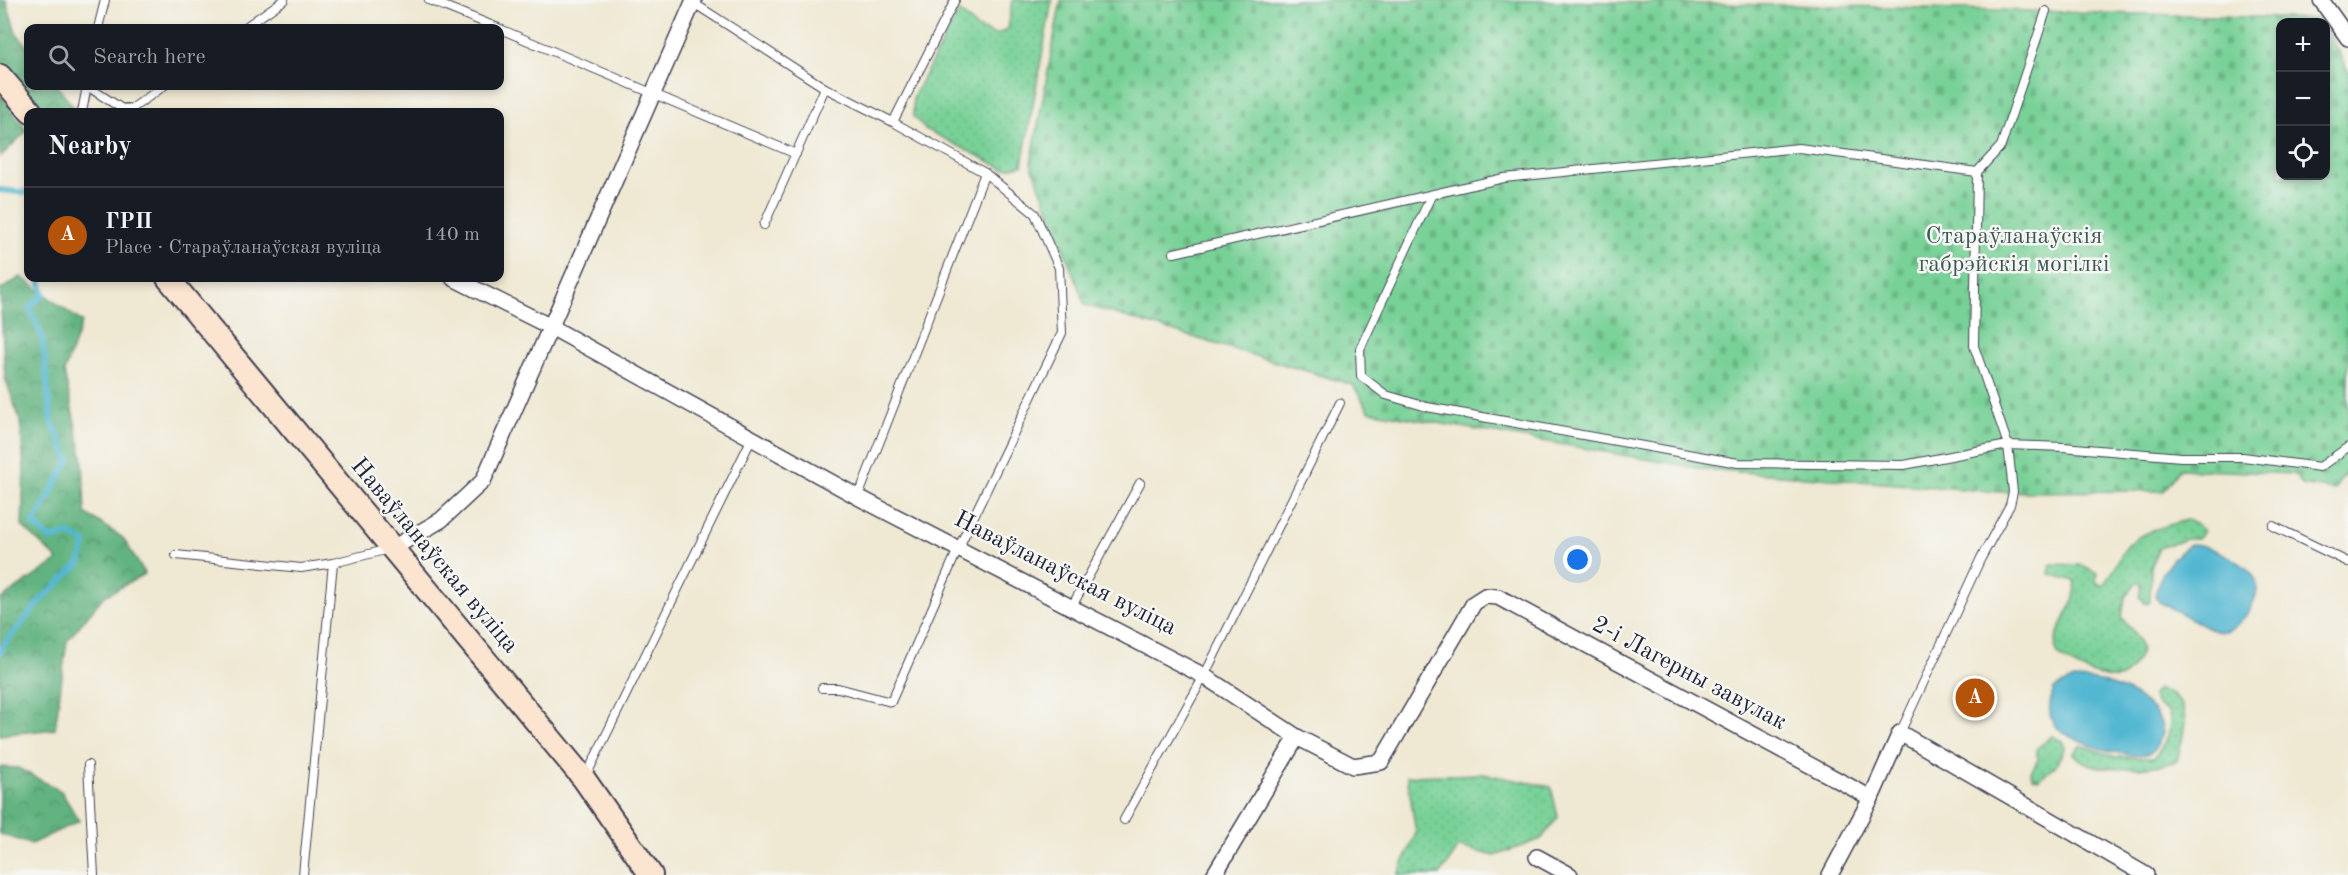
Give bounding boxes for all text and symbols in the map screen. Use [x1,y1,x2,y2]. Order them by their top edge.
map controls [2276,18,2330,180]
button: + [2276,18,2330,72]
search box [24,24,504,90]
icon: search [45,41,78,74]
text: Search here [93,46,206,68]
button: − [2276,72,2330,126]
button: locate [2276,126,2330,180]
text: Nearby [48,134,132,160]
text: ГРП [105,211,153,233]
text: A [60,225,75,245]
text: 140 m [424,225,480,245]
park label: Стараўланаўскія габрэйскія могілкі [1918,225,2110,277]
text: Place · Стараўланаўская вуліца [105,238,382,258]
street label: Наваўланаўская вуліца [346,454,522,658]
street label: Наваўланаўская вуліца [950,507,1180,641]
your location [1563,545,1592,574]
street label: 2-і Лагерны завулак [1588,613,1790,735]
pin: A [1956,676,1994,720]

